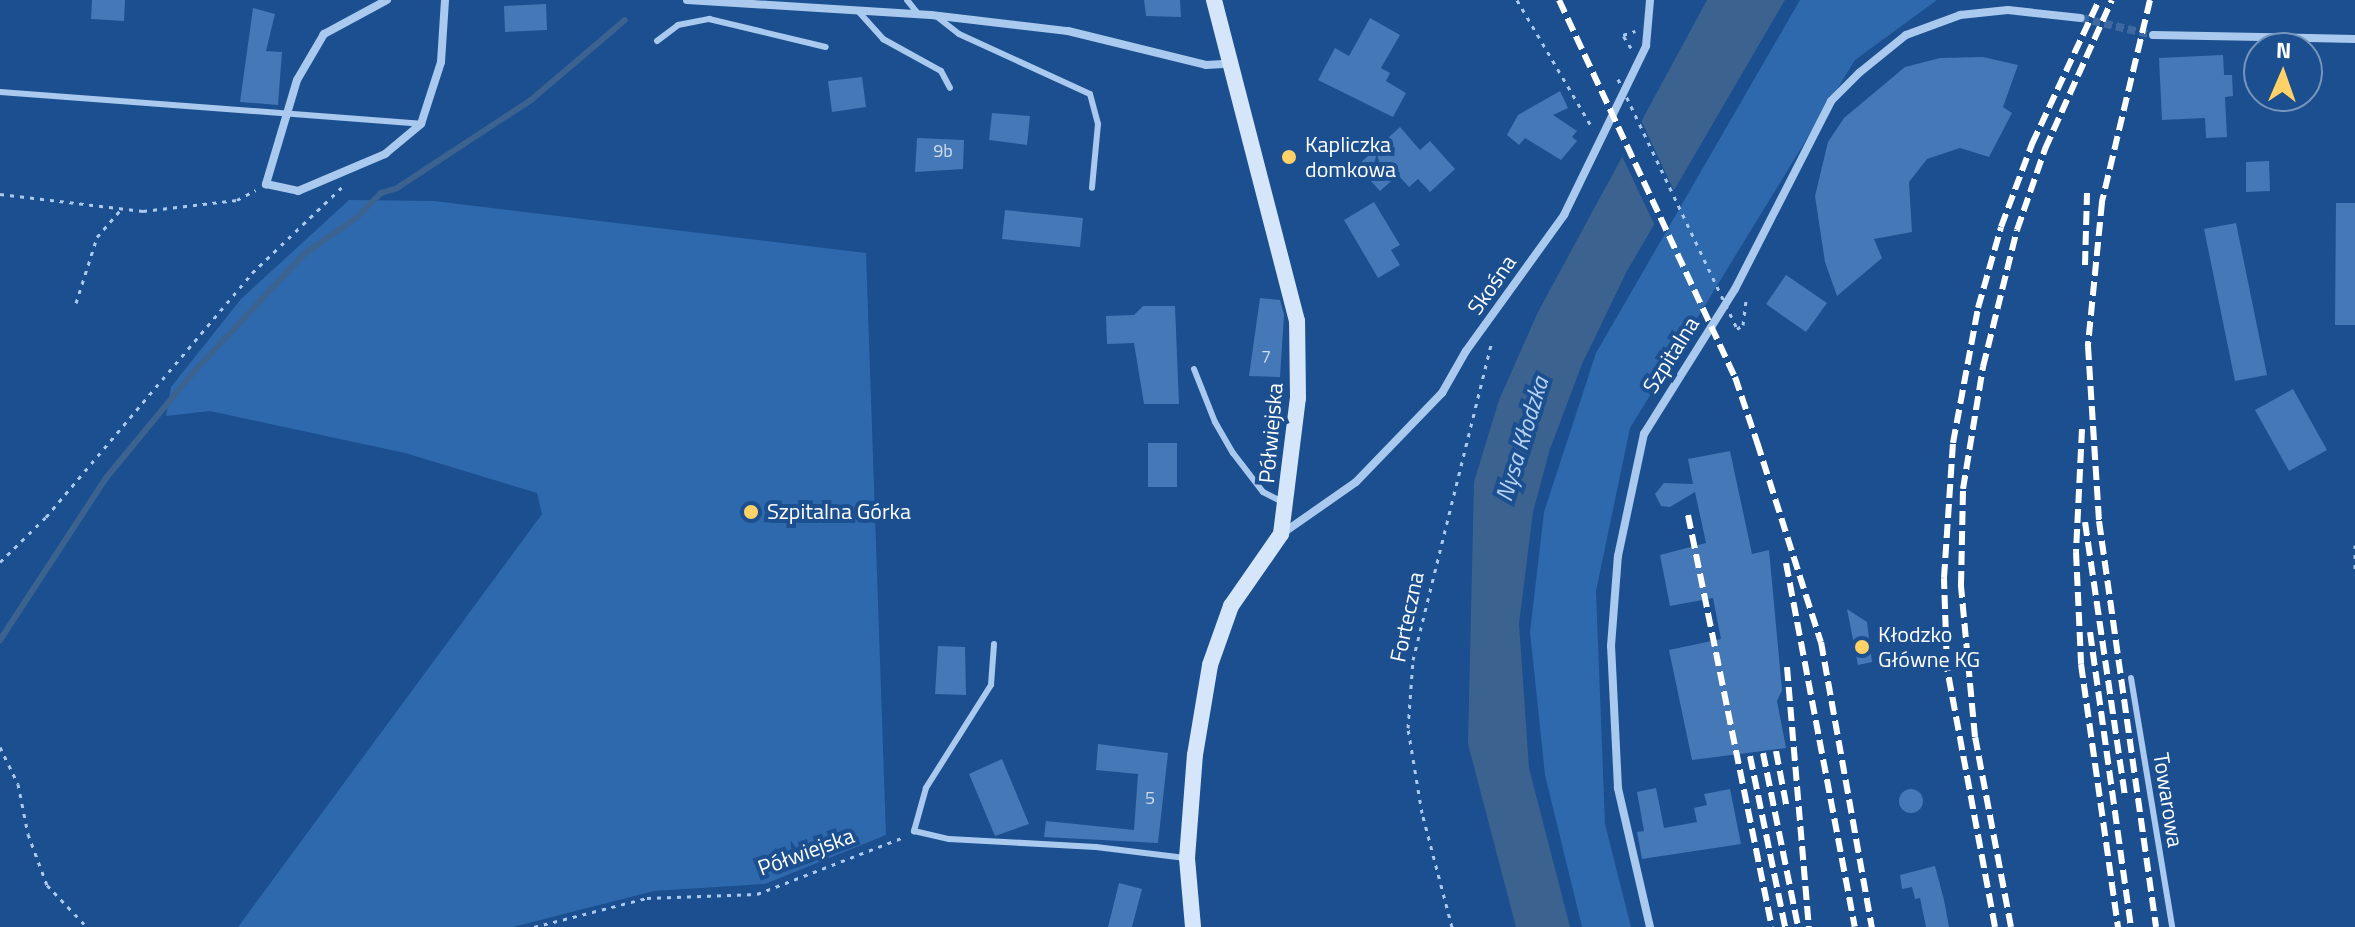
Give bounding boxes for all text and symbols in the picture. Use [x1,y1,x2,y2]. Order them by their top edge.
north arrow [2243,32,2323,112]
text: N [2276,33,2292,67]
place label: Kapliczka domkowa [1305,131,1396,182]
house number: 9b [933,140,953,162]
marker: Kapliczka domkowa [1280,148,1298,166]
street label: Skośna [1462,250,1522,320]
street label: Szpitalna [1637,312,1705,398]
house number: 7 [1261,346,1271,368]
water label: Nysa Kłodzka [1489,373,1555,505]
street label: Półwiejska [1253,382,1289,484]
place label: Szpitalna Górka [767,499,911,525]
marker: Szpitalna Górka [742,503,760,521]
street label: Forteczna [1385,569,1429,665]
place label: Kłodzko Główne KG [1878,621,1980,672]
marker: Kłodzko Główne KG [1853,638,1871,656]
street label: Towarowa [2148,751,2188,849]
house number: 5 [1145,787,1155,809]
street label: Półwiejska [754,822,858,882]

